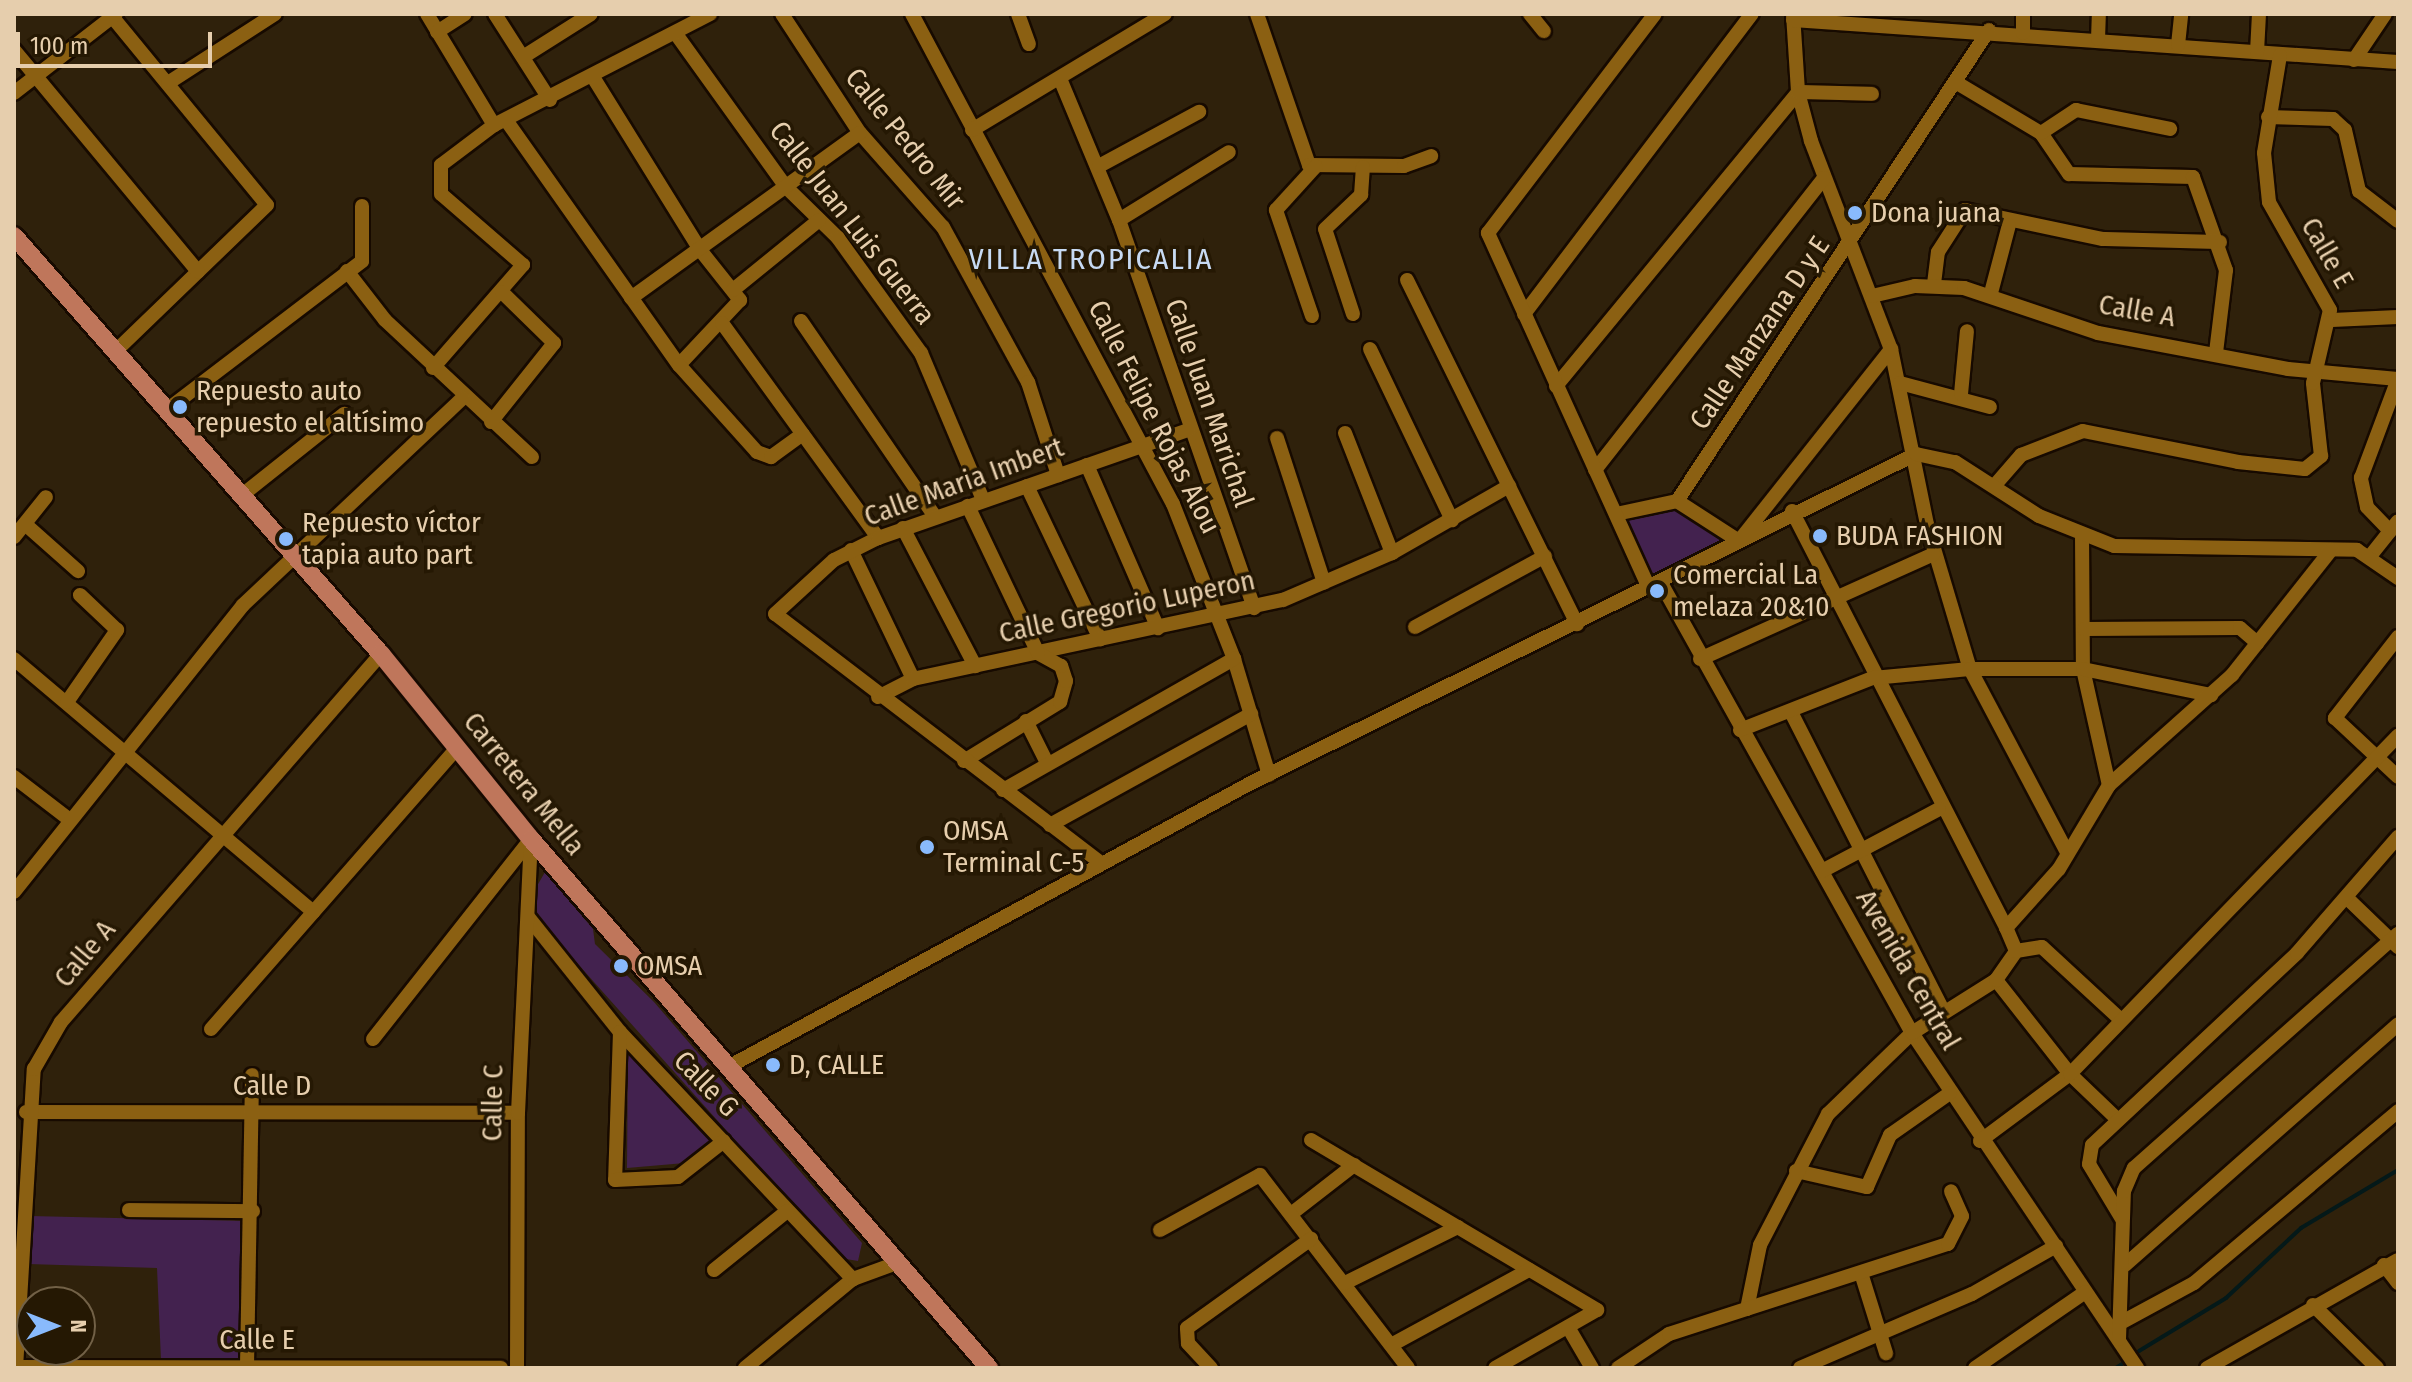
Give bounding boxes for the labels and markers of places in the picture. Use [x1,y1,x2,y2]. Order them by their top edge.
place label: Dona juana [1871,196,2001,230]
marker: Dona juana [1846,204,1864,222]
place label: Repuesto auto repuesto el altísimo [196,374,424,440]
marker: Repuesto auto repuesto el altísimo [171,398,189,416]
place label: Repuesto víctor tapia auto part [302,506,481,572]
place label: BUDA FASHION [1836,519,2003,553]
marker: BUDA FASHION [1811,527,1829,545]
marker: Repuesto víctor tapia auto part [277,530,295,548]
place label: Comercial La melaza 20&10 [1673,558,1829,624]
marker: Comercial La melaza 20&10 [1648,582,1666,600]
place label: OMSA Terminal C-5 [943,814,1084,880]
marker: OMSA Terminal C-5 [918,838,936,856]
place label: OMSA [637,949,702,983]
marker: OMSA [612,957,630,975]
place label: D, CALLE [789,1048,884,1082]
marker: D, CALLE [764,1056,782,1074]

